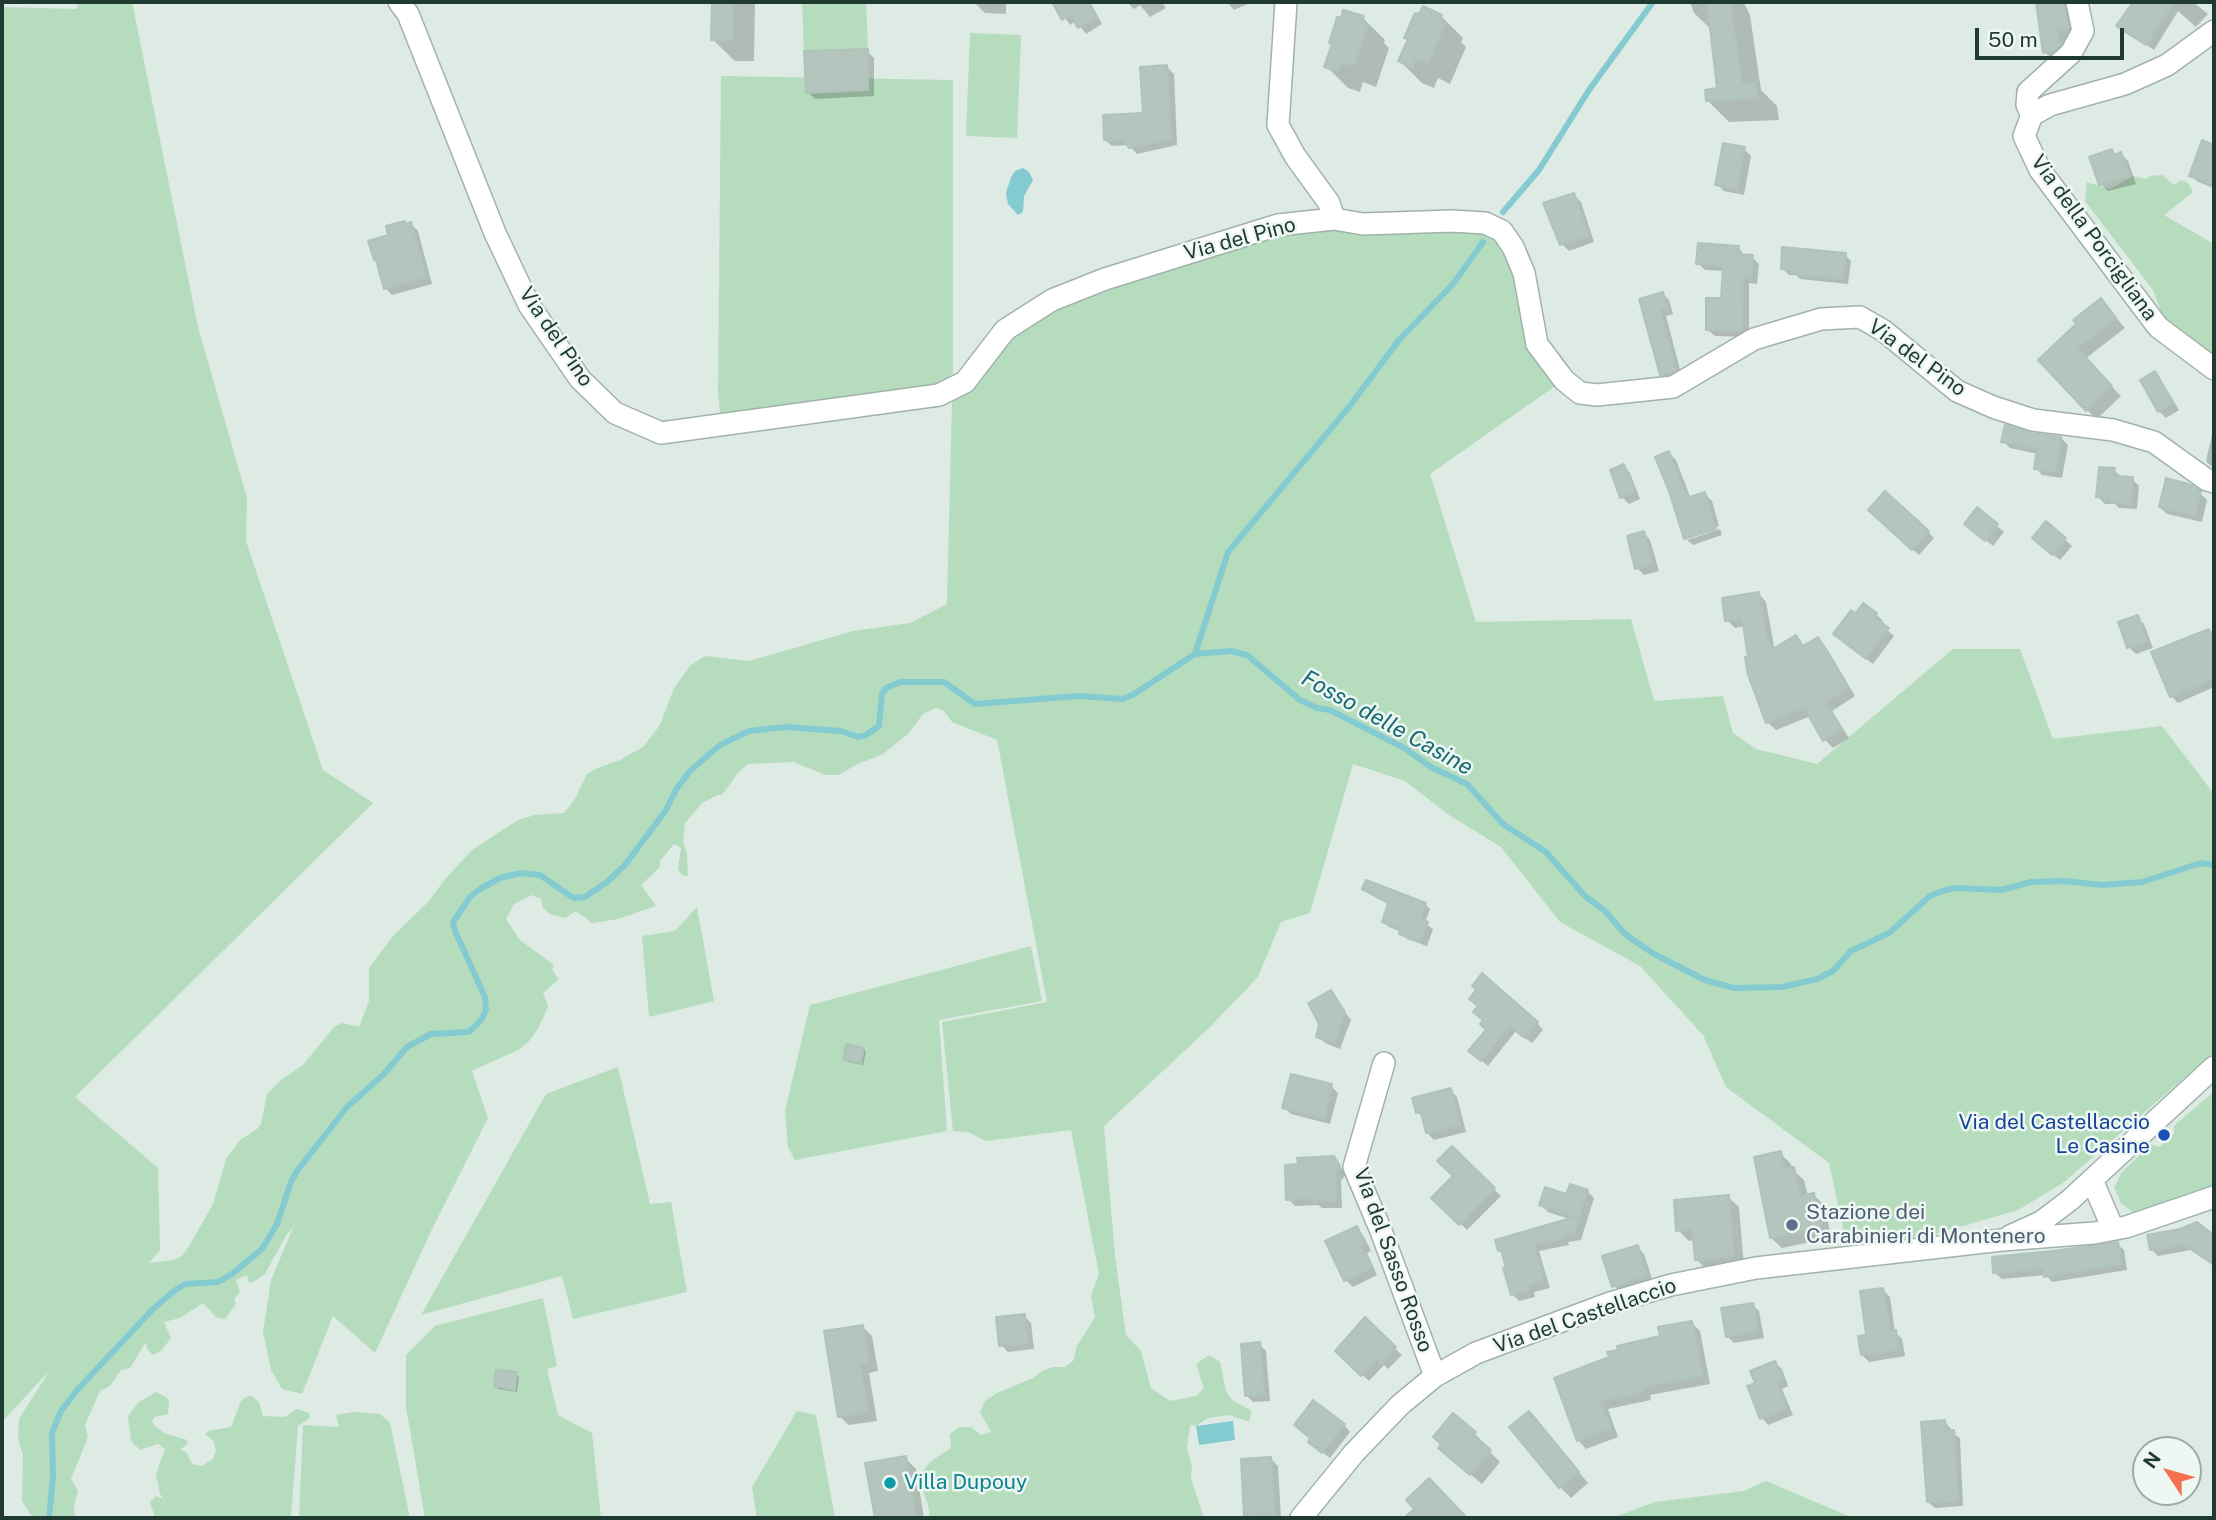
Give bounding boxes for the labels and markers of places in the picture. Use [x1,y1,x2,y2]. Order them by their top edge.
place label: Via del Castellaccio Le Casine [1958,1110,2150,1160]
marker: Via del Castellaccio Le Casine [2156,1127,2172,1143]
place label: Stazione dei Carabinieri di Montenero [1806,1200,2046,1250]
marker: Stazione dei Carabinieri di Montenero [1784,1217,1800,1233]
place label: Villa Dupouy [904,1470,1027,1496]
marker: Villa Dupouy [882,1475,898,1491]

